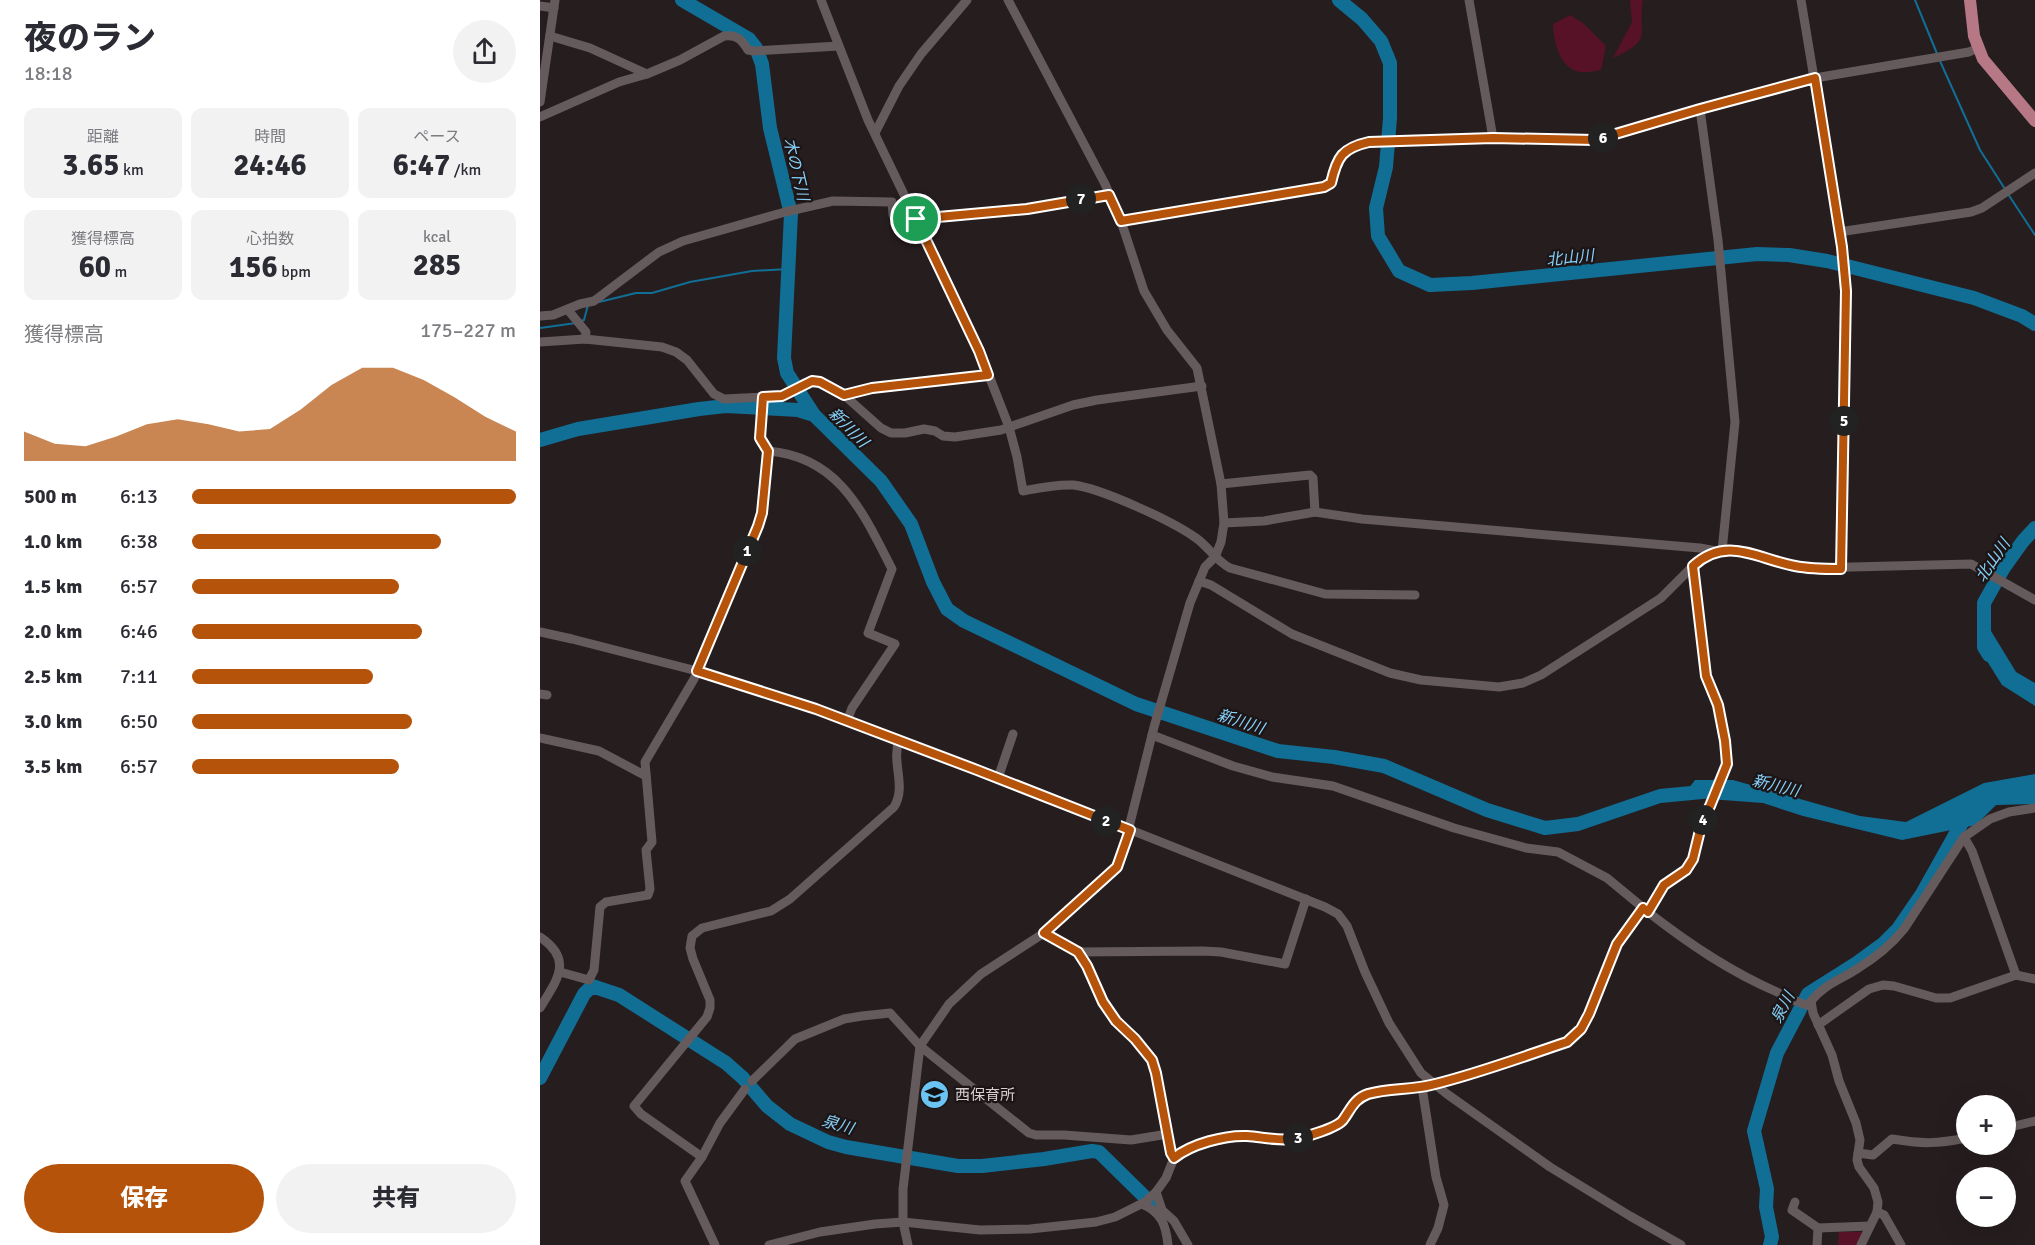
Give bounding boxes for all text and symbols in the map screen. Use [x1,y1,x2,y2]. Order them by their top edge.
text: 夜のラン [24,18,156,59]
button: share [453,20,516,83]
text: 18:18 [24,61,73,86]
pin: 6 [1588,123,1618,153]
text: 距離 [87,127,119,147]
text: 時間 [254,127,286,147]
text: ペース [413,127,461,147]
text: 6 [1599,128,1607,148]
water label: 木の下川 [779,136,813,205]
text: 3.65 [62,147,119,184]
text: 24:46 [233,147,307,184]
text: 6:47 [393,147,450,184]
text: km [119,160,144,180]
text: /km [450,160,481,180]
pin: 7 [1066,184,1096,214]
text: 7 [1077,189,1085,209]
pin [890,193,941,244]
icon: arrive [899,202,932,235]
text: kcal [423,227,451,247]
text: 獲得標高 [71,229,135,249]
text: 心拍数 [246,229,294,249]
water label: 北山川 [1545,245,1597,270]
text: 285 [413,247,461,284]
text: 60 [79,249,111,286]
text: 156 [229,249,278,286]
text: m [111,262,127,282]
text: bpm [278,262,311,282]
text: 175–227 m [420,318,516,343]
text: 獲得標高 [24,322,104,347]
water label: 新川川 [824,404,874,453]
pin: 5 [1829,406,1859,436]
text: 5 [1840,411,1848,431]
text: 500 m [24,484,77,509]
text: 6:13 [120,484,158,509]
text: 1.0 km [24,529,82,554]
text: 6:38 [120,529,158,554]
water label: 北山川 [1971,533,2016,586]
pin: 1 [732,536,762,566]
text: 1 [743,541,751,561]
text: 1.5 km [24,574,82,599]
text: 6:57 [120,574,158,599]
text: 2.0 km [24,619,82,644]
text: 6:46 [120,619,158,644]
text: 2.5 km [24,664,82,689]
text: 7:11 [120,664,158,689]
water label: 新川川 [1215,705,1269,739]
text: 3.0 km [24,709,82,734]
text: 6:50 [120,709,158,734]
text: 3.5 km [24,754,82,779]
text: 6:57 [120,754,158,779]
water label: 新川川 [1750,770,1803,802]
pin: 4 [1688,805,1718,835]
pin: 2 [1091,806,1121,836]
text: 4 [1699,810,1707,830]
text: 2 [1102,811,1110,831]
water label: 泉川 [1767,987,1800,1026]
school or university icon: 西保育所 [918,1079,950,1111]
place label: 西保育所 [955,1086,1015,1104]
map controls [1956,1095,2016,1227]
button: + [1956,1095,2016,1155]
water label: 泉川 [820,1111,858,1140]
pin: 3 [1283,1123,1313,1153]
text: 3 [1294,1128,1302,1148]
button: 保存 [24,1164,264,1233]
button: 共有 [276,1164,516,1233]
button: − [1956,1167,2016,1227]

